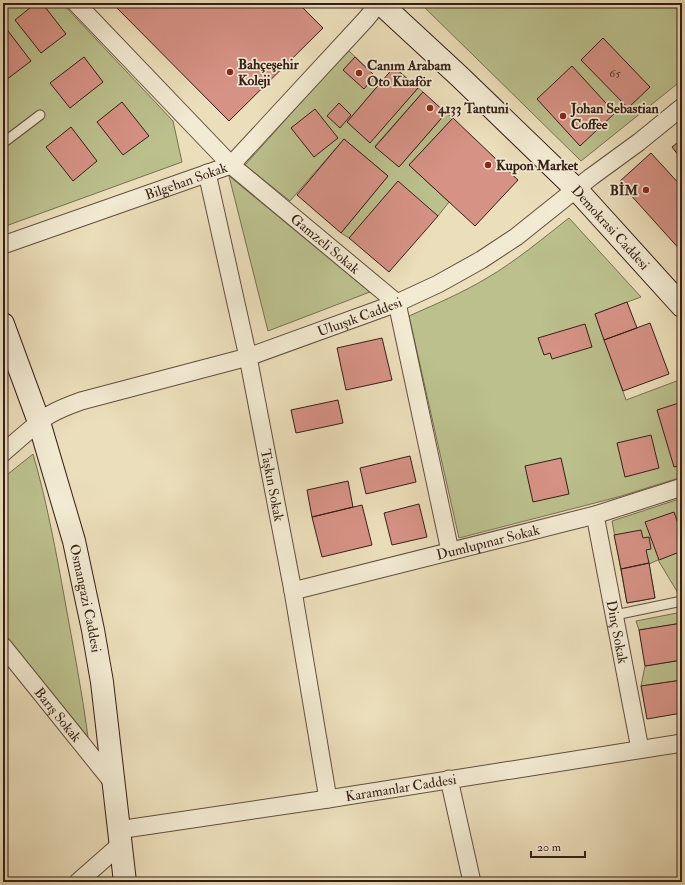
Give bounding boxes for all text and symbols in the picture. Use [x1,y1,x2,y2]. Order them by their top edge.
place label: Bahçeşehir Koleji [238,56,299,89]
place label: Canım Arabam Oto Kuaför [367,57,451,90]
house number: 65 [609,66,621,81]
marker: Bahçeşehir Koleji [225,67,235,77]
marker: Canım Arabam Oto Kuaför [354,68,364,78]
place label: 4133 Tantuni [437,100,509,117]
place label: Johan Sebastian Coffee [570,100,659,133]
marker: 4133 Tantuni [425,103,435,113]
marker: Johan Sebastian Coffee [558,111,568,121]
place label: Kupon Market [496,157,578,175]
street label: Bilgehan Sokak [143,159,230,204]
marker: Kupon Market [483,160,493,170]
place label: BİM [610,181,638,199]
street label: Demokrasi Caddesi [568,182,653,274]
marker: BİM [641,185,651,195]
street label: Gamzeli Sokak [287,210,363,278]
street label: Uluışık Caddesi [315,294,405,340]
street label: Taşkın Sokak [257,447,288,523]
street label: Dumlupınar Sokak [435,521,542,564]
street label: Osmangazi Caddesi [66,543,105,654]
street label: Dinç Sokak [603,599,631,666]
street label: Barış Sokak [31,684,85,746]
street label: Karamanlar Caddesi [344,771,458,805]
scale bar [531,833,585,859]
text: 20 m [537,840,562,855]

